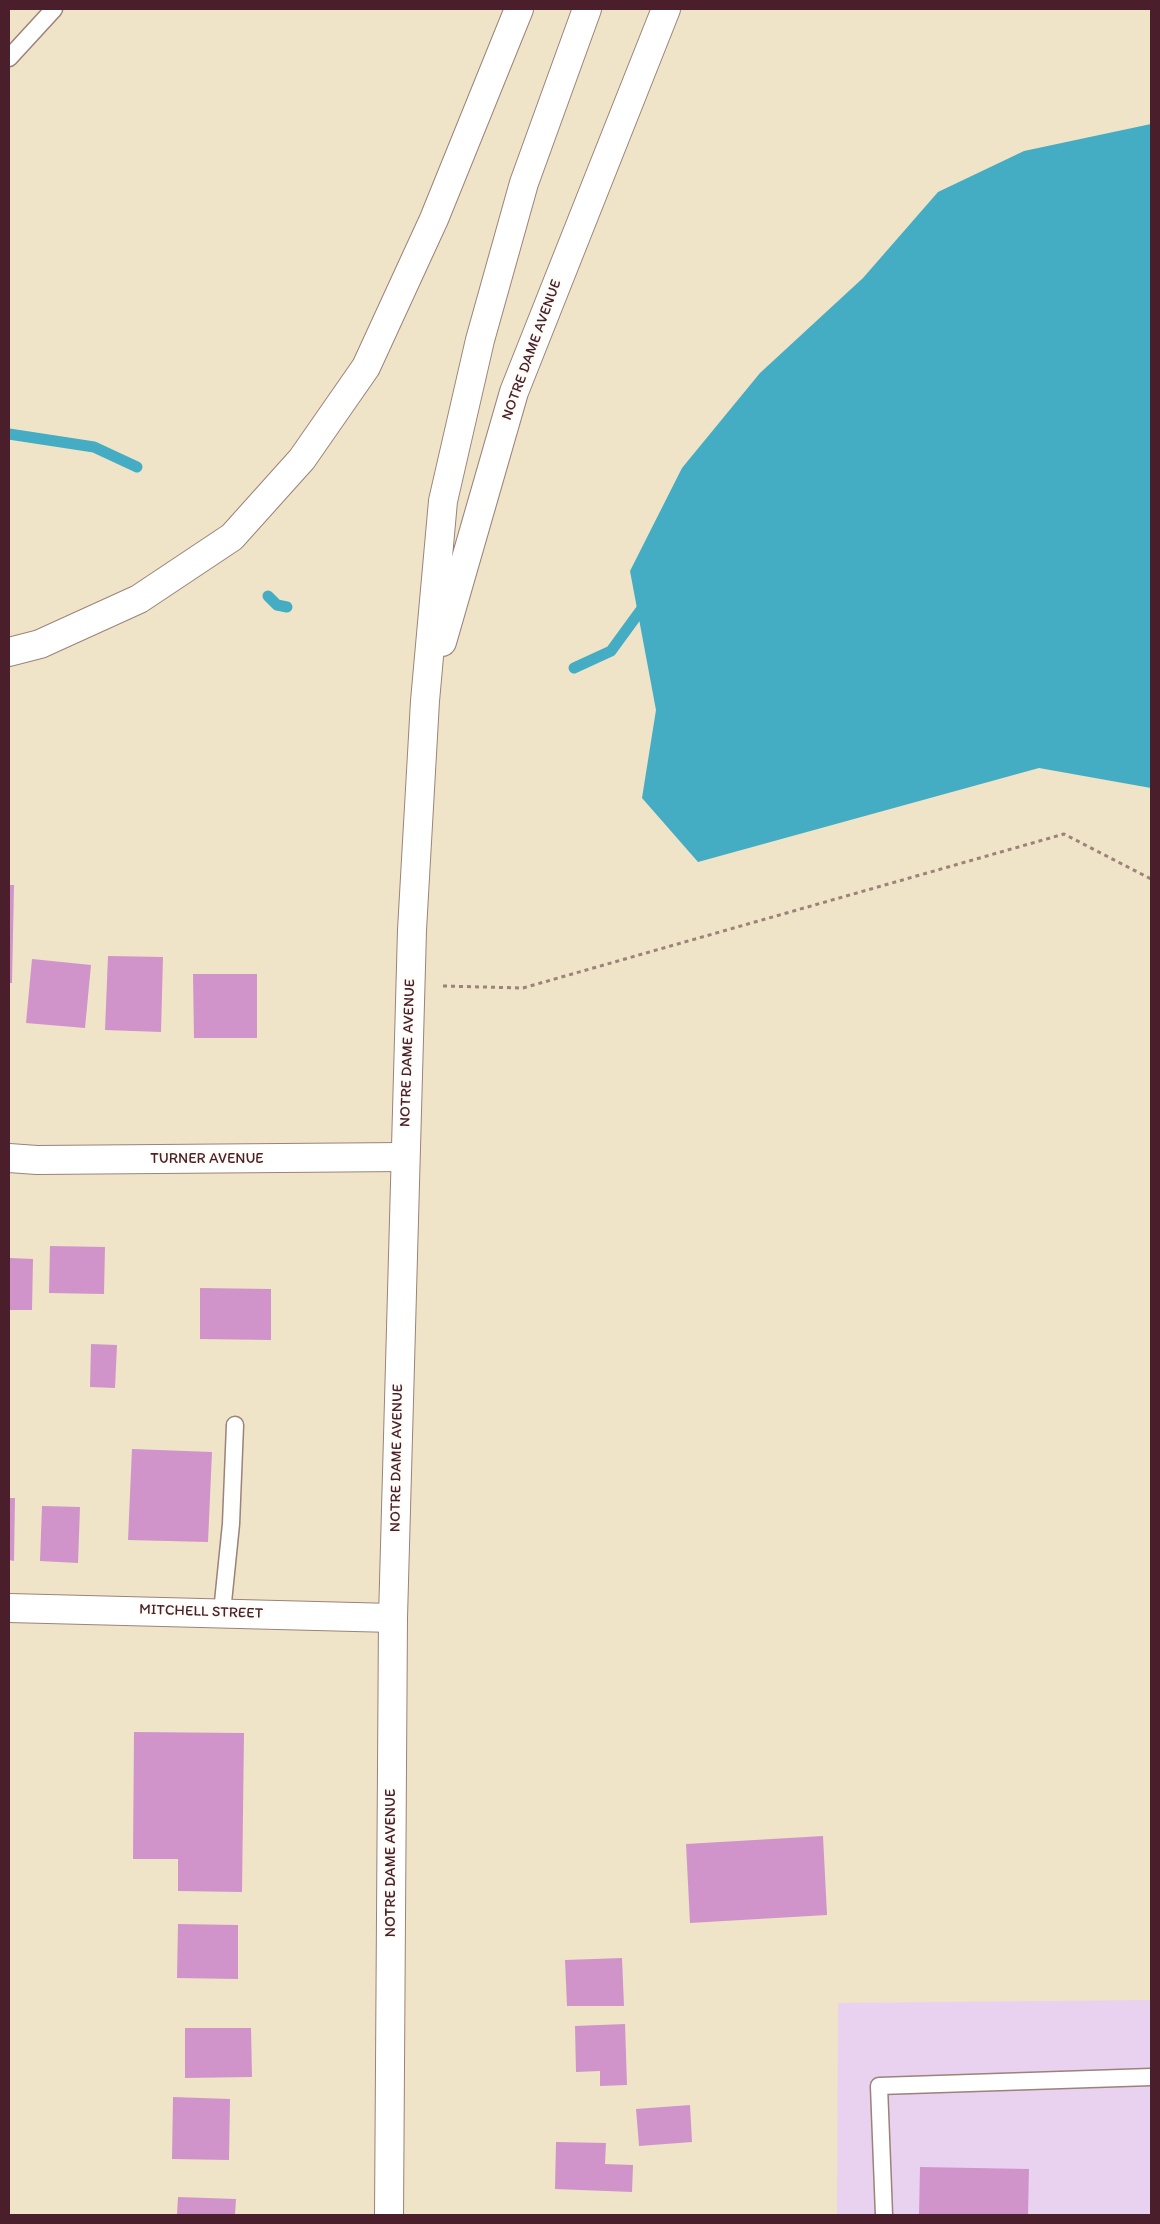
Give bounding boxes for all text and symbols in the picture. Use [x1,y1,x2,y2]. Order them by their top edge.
street label: NOTRE DAME AVENUE [498,277,566,423]
street label: NOTRE DAME AVENUE [396,979,420,1127]
street label: TURNER AVENUE [150,1150,264,1168]
street label: NOTRE DAME AVENUE [387,1384,407,1532]
street label: MITCHELL STREET [139,1601,263,1623]
street label: NOTRE DAME AVENUE [382,1789,400,1937]

